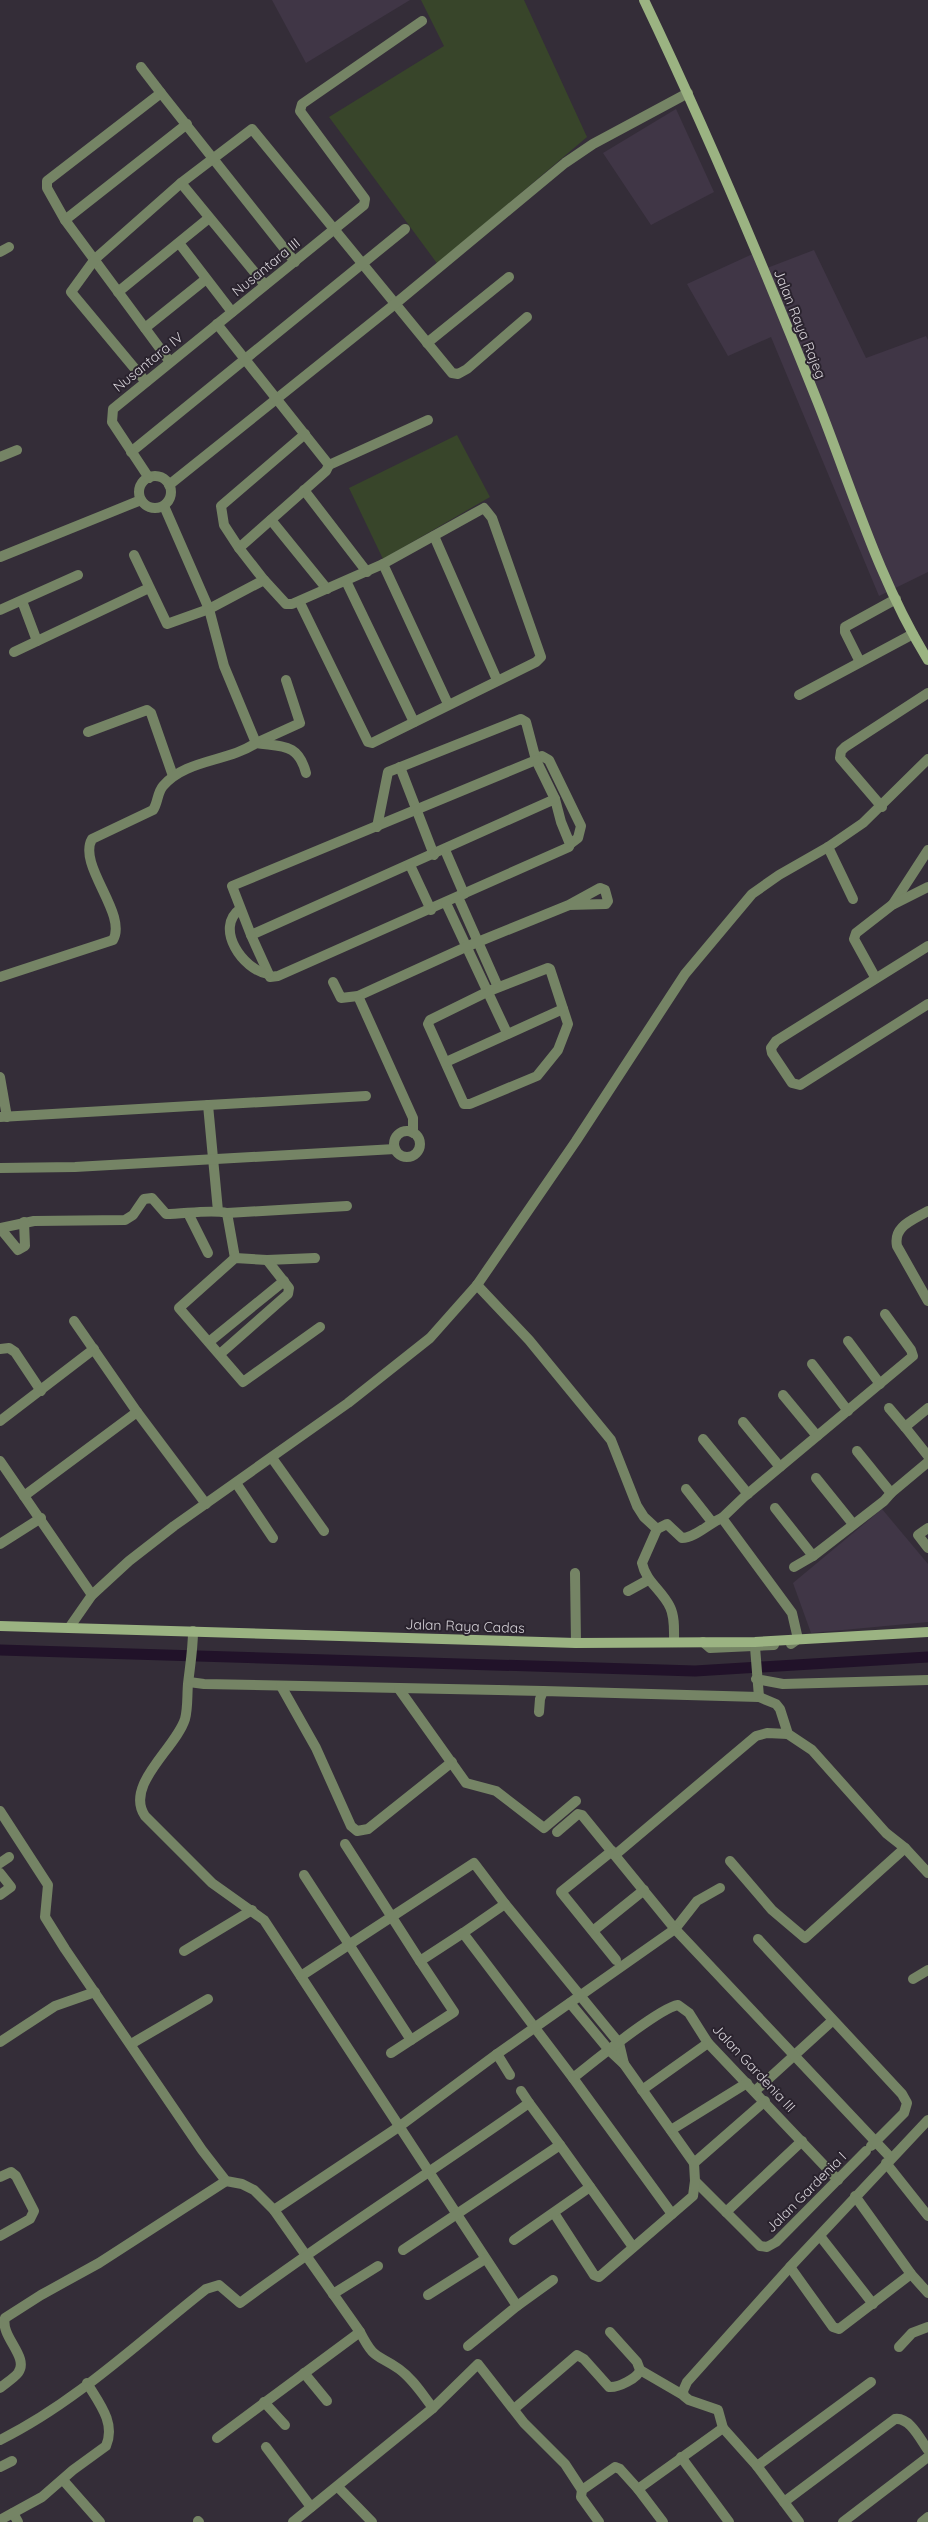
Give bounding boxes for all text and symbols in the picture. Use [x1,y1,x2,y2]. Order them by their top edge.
street label: Nusantara III [228,234,304,300]
street label: Jalan Raya Rajeg [770,267,830,381]
street label: Nusantara IV [109,328,187,396]
street label: Jalan Raya Cadas [405,1615,525,1637]
street label: Jalan Gardenia III [709,2020,799,2116]
street label: Jalan Gardenia I [762,2148,850,2236]

